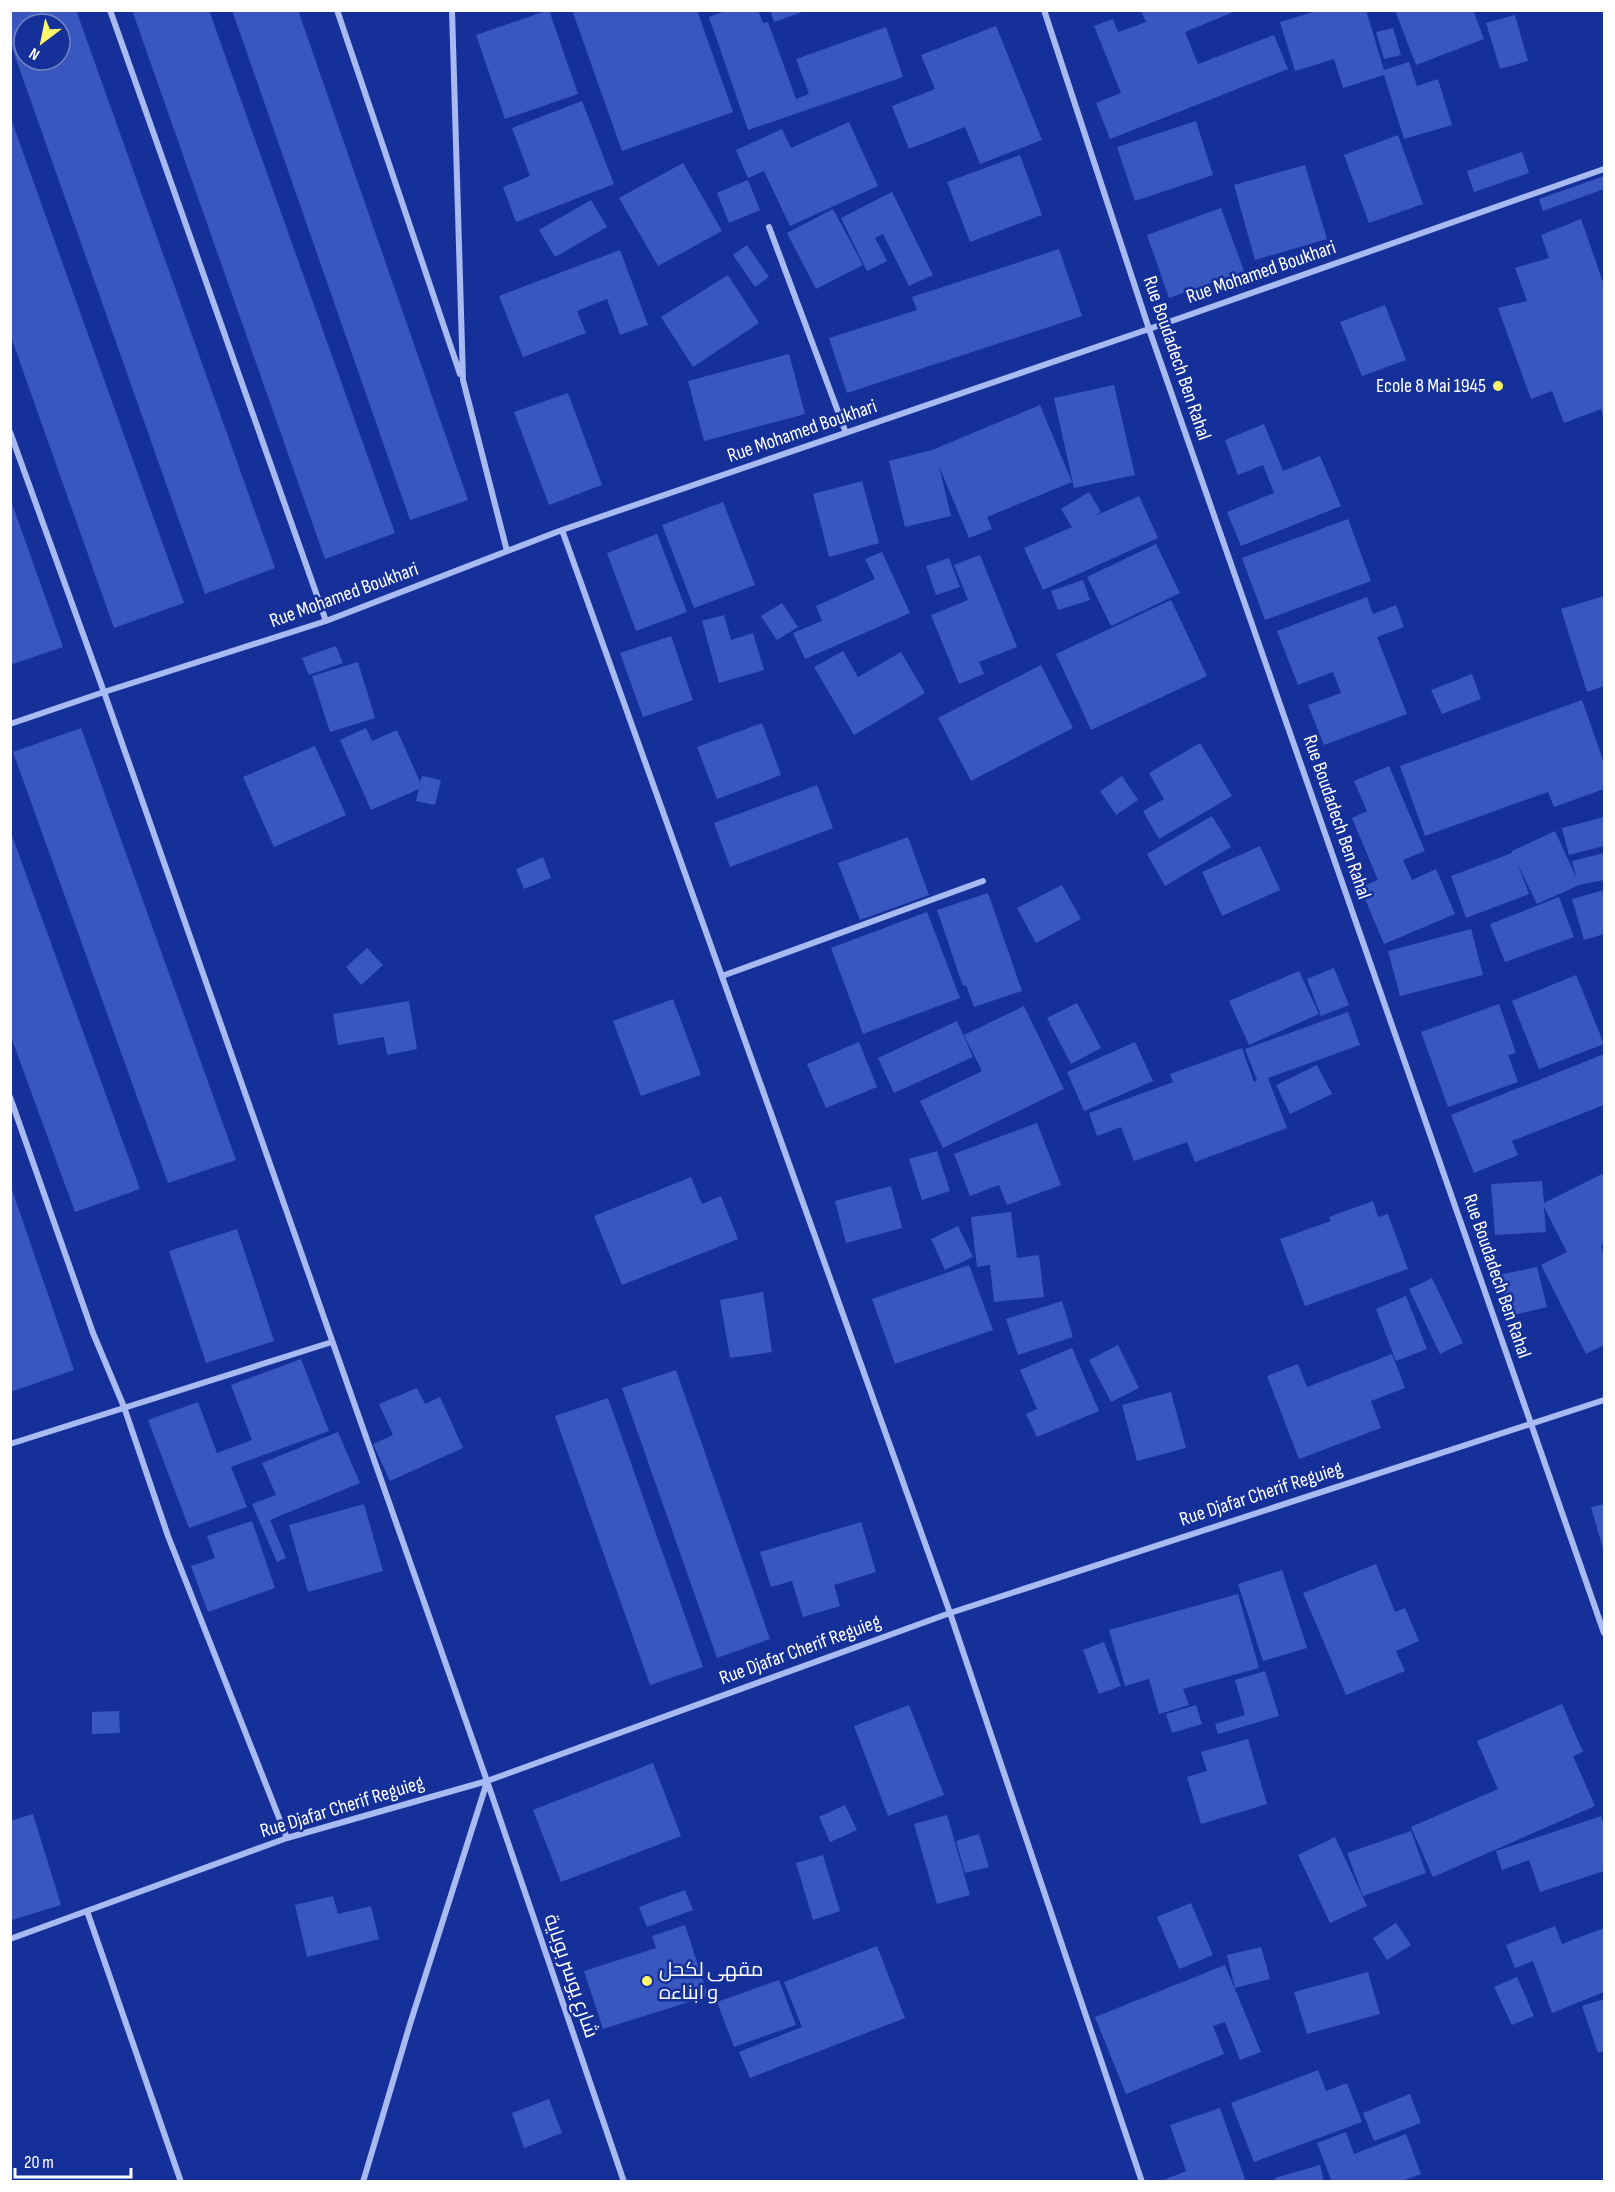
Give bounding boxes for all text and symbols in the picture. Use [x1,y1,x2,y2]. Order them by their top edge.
north arrow [12,12,72,72]
text: N [26,43,44,64]
street label: Rue Mohamed Boukhari [1183,235,1339,309]
street label: Rue Boudadech Ben Rahal [1138,273,1216,443]
place label: Ecole 8 Mai 1945 [1376,374,1486,398]
marker: Ecole 8 Mai 1945 [1491,379,1505,393]
street label: Rue Mohamed Boukhari [724,394,880,468]
street label: Rue Mohamed Boukhari [266,557,422,633]
street label: Rue Boudadech Ben Rahal [1298,732,1376,902]
street label: Rue Boudadech Ben Rahal [1458,1191,1536,1361]
street label: Rue Djafar Cherif Reguieg [1176,1456,1346,1532]
street label: Rue Djafar Cherif Reguieg [716,1610,884,1690]
street label: Rue Djafar Cherif Reguieg [257,1771,427,1843]
street label: شارع يوسر بوباية [538,1911,603,2041]
place label: مقهى لكحل و ابناءه [659,1958,763,2005]
marker: مقهى لكحل و ابناءه [640,1974,654,1988]
scale bar [15,2141,130,2179]
text: 20 m [24,2152,54,2173]

